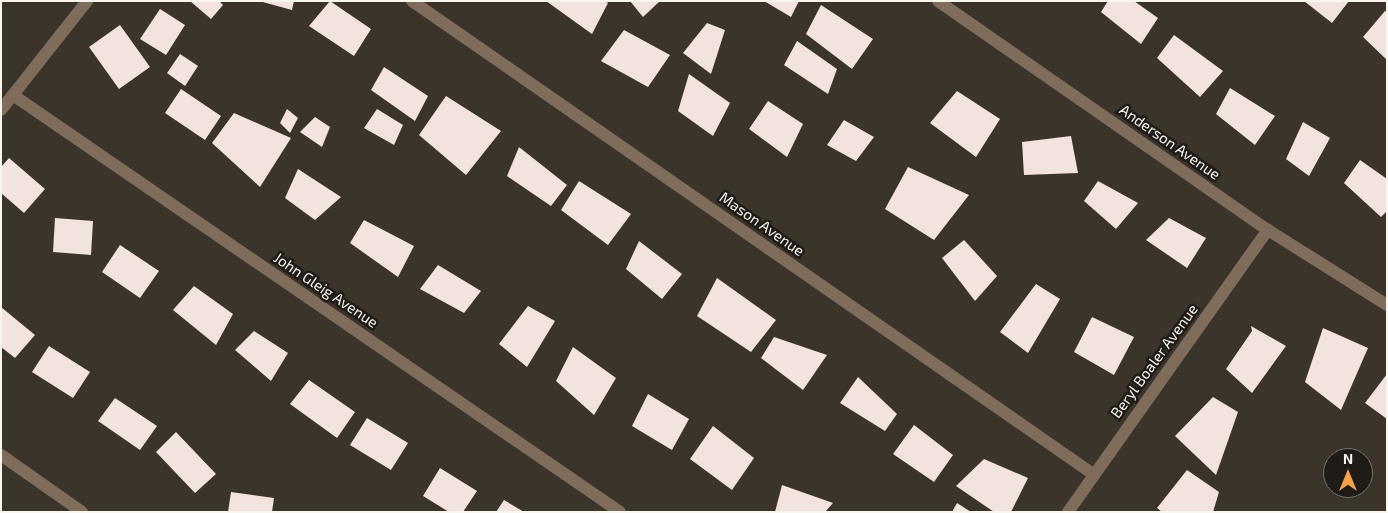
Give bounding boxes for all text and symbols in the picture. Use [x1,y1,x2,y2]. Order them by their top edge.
street label: Anderson Avenue [1116,100,1224,184]
street label: Mason Avenue [716,188,808,260]
street label: John Gleig Avenue [270,248,382,332]
street label: Beryl Boaler Avenue [1106,300,1202,422]
north arrow [1323,448,1373,498]
text: N [1343,450,1353,467]

